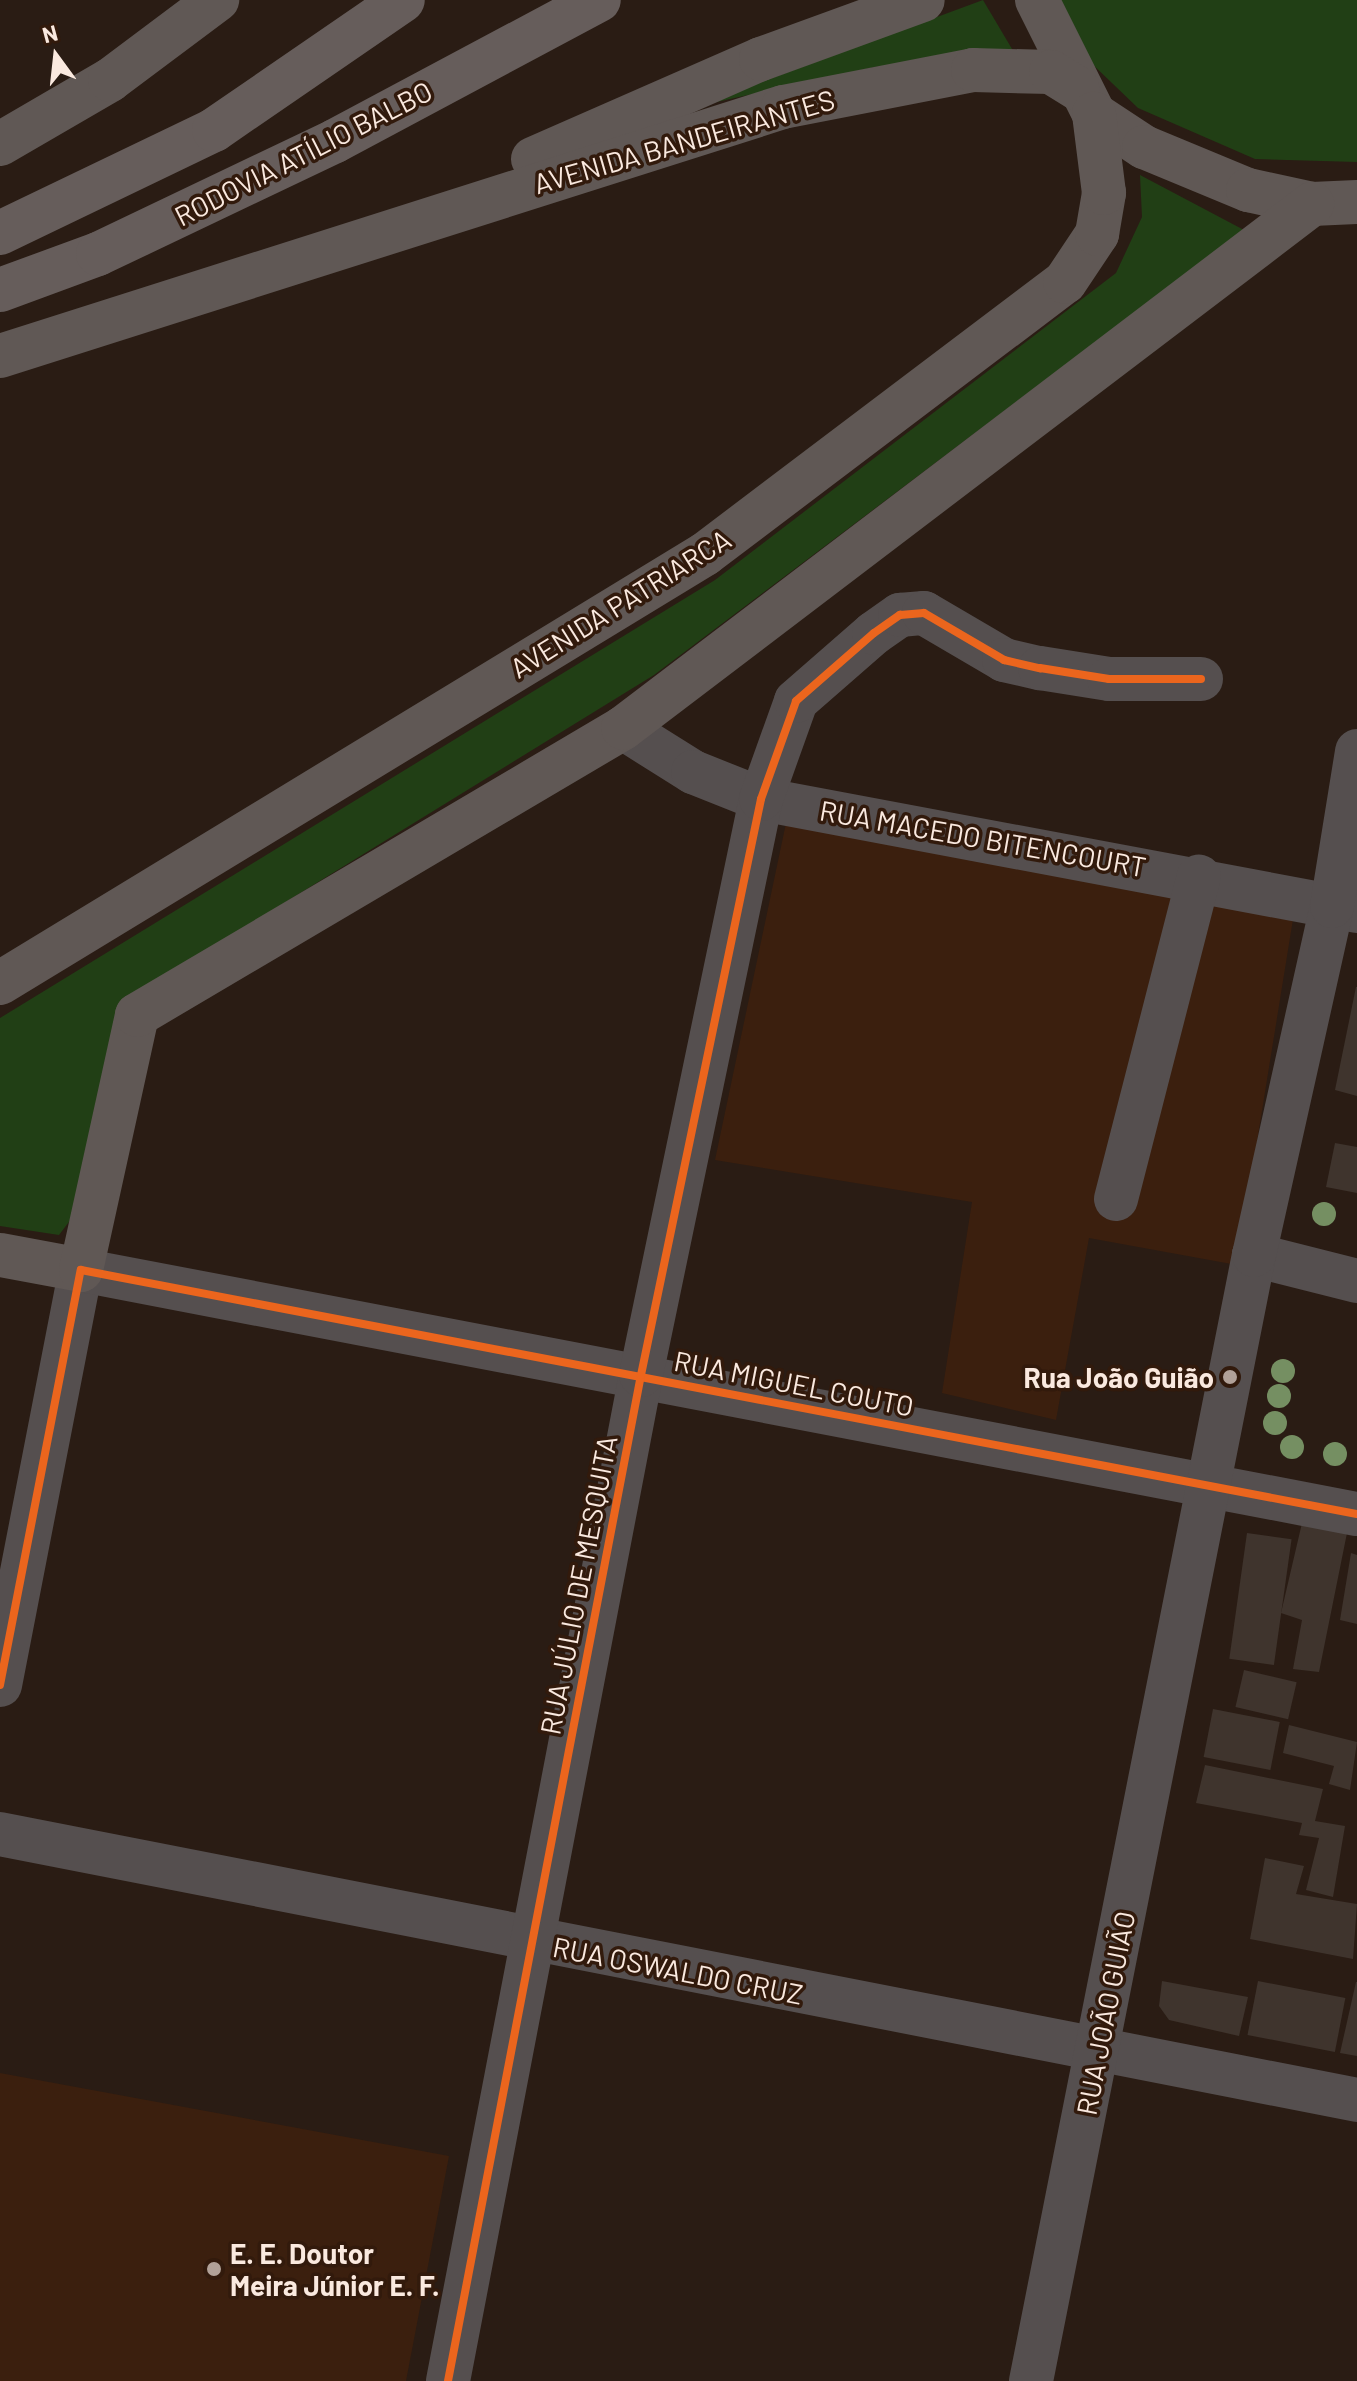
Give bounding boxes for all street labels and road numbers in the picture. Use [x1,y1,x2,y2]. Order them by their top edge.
street label: RODOVIA ATÍLIO BALBO [169,73,437,233]
street label: AVENIDA BANDEIRANTES [530,82,838,200]
street label: AVENIDA PATRIARCA [504,522,736,684]
street label: RUA MACEDO BITENCOURT [817,793,1149,883]
street label: RUA MIGUEL COUTO [671,1343,917,1423]
street label: RUA JÚLIO DE MESQUITA [532,1433,624,1737]
street label: RUA JOÃO GUIÃO [1069,1908,1141,2118]
street label: RUA OSWALDO CRUZ [550,1929,806,2011]

